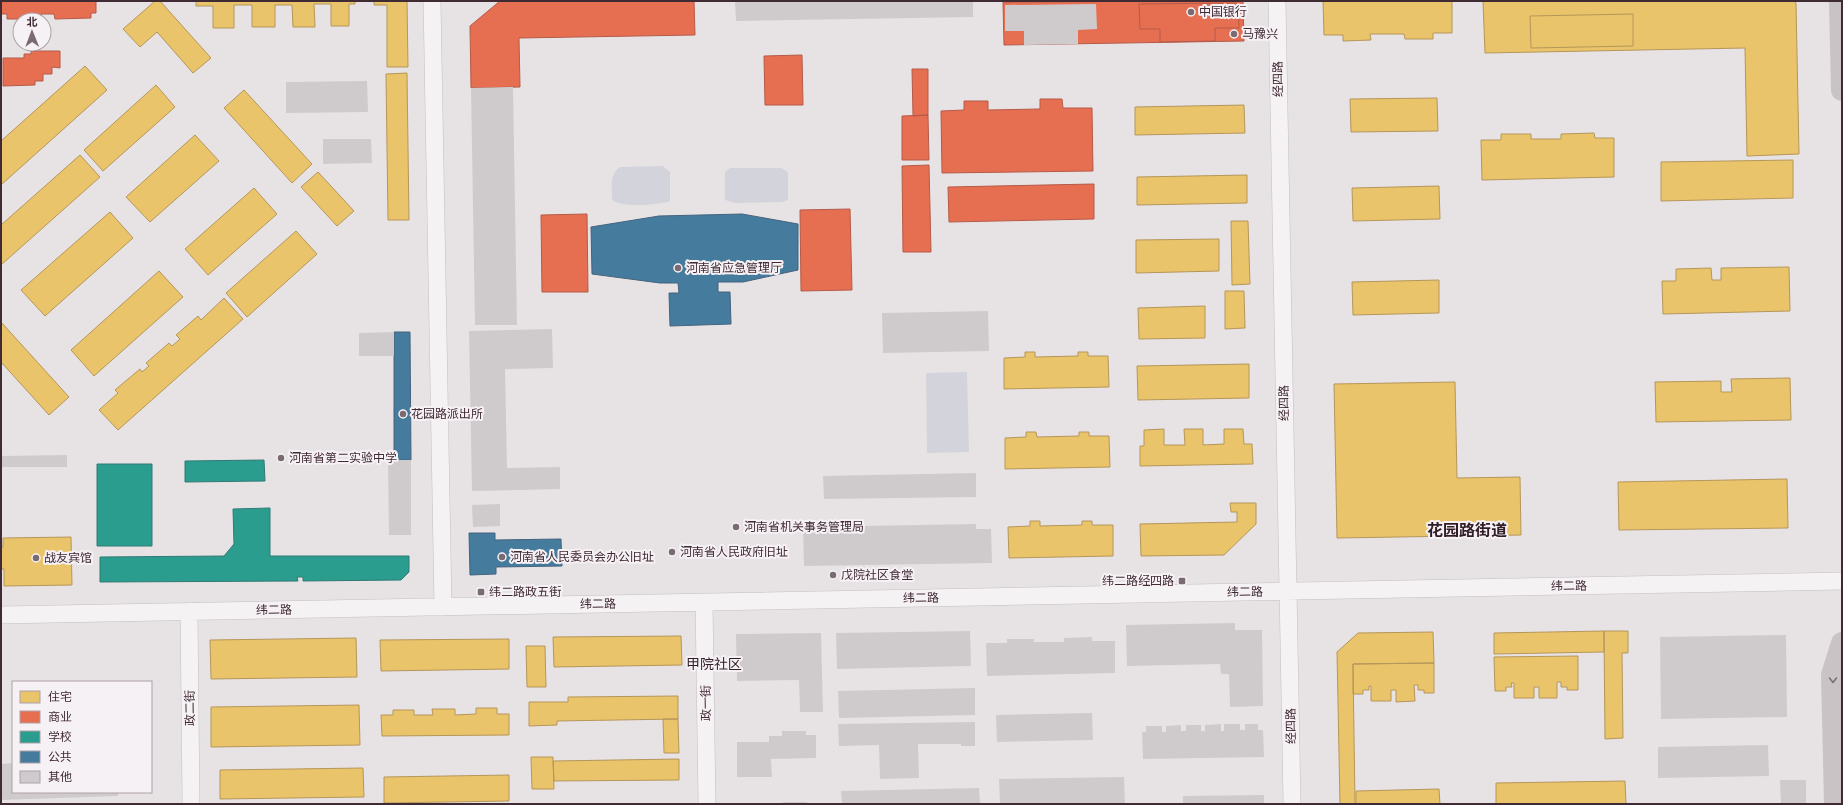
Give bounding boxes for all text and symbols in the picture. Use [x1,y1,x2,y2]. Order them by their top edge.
place label: 中国银行 [1199,4,1247,20]
marker: 中国银行 [1186,7,1196,17]
north arrow [12,12,52,52]
text: 北 [26,15,37,29]
place label: 马豫兴 [1242,26,1278,42]
marker: 马豫兴 [1229,29,1239,39]
street label: 经四路 [1270,61,1286,97]
place label: 河南省应急管理厅 [686,260,782,276]
marker: 河南省应急管理厅 [673,263,683,273]
street label: 经四路 [1276,385,1292,421]
place label: 花园路派出所 [411,406,483,422]
marker: 花园路派出所 [398,409,408,419]
place label: 河南省第二实验中学 [289,450,397,466]
marker: 河南省第二实验中学 [276,453,286,463]
place label: 河南省机关事务管理局 [744,519,864,535]
district label: 花园路街道 [1427,520,1507,541]
marker: 河南省机关事务管理局 [731,522,741,532]
place label: 河南省人民政府旧址 [680,544,788,560]
marker: 河南省人民政府旧址 [667,547,677,557]
place label: 河南省人民委员会办公旧址 [510,549,654,565]
place label: 战友宾馆 [44,550,92,566]
marker: 河南省人民委员会办公旧址 [497,552,507,562]
marker: 战友宾馆 [31,553,41,563]
place label: 戊院社区食堂 [841,567,913,583]
marker: 戊院社区食堂 [828,570,838,580]
place label: 纬二路经四路 [1102,573,1174,589]
marker: 纬二路经四路 [1177,576,1187,586]
street label: 纬二路 [1551,578,1587,594]
place label: 纬二路政五街 [489,584,561,600]
street label: 纬二路 [1227,584,1263,600]
marker: 纬二路政五街 [476,587,486,597]
street label: 纬二路 [903,590,939,606]
street label: 纬二路 [580,596,616,612]
street label: 纬二路 [256,602,292,618]
district label: 甲院社区 [686,655,742,673]
one-way arrow [1829,677,1837,683]
legend [12,681,152,793]
street label: 政一街 [698,685,714,721]
text: 住宅 [48,689,72,705]
street label: 政二街 [182,690,198,726]
street label: 经四路 [1283,708,1299,744]
text: 商业 [48,709,72,725]
text: 学校 [48,729,72,745]
text: 公共 [48,749,72,765]
text: 其他 [48,769,72,785]

